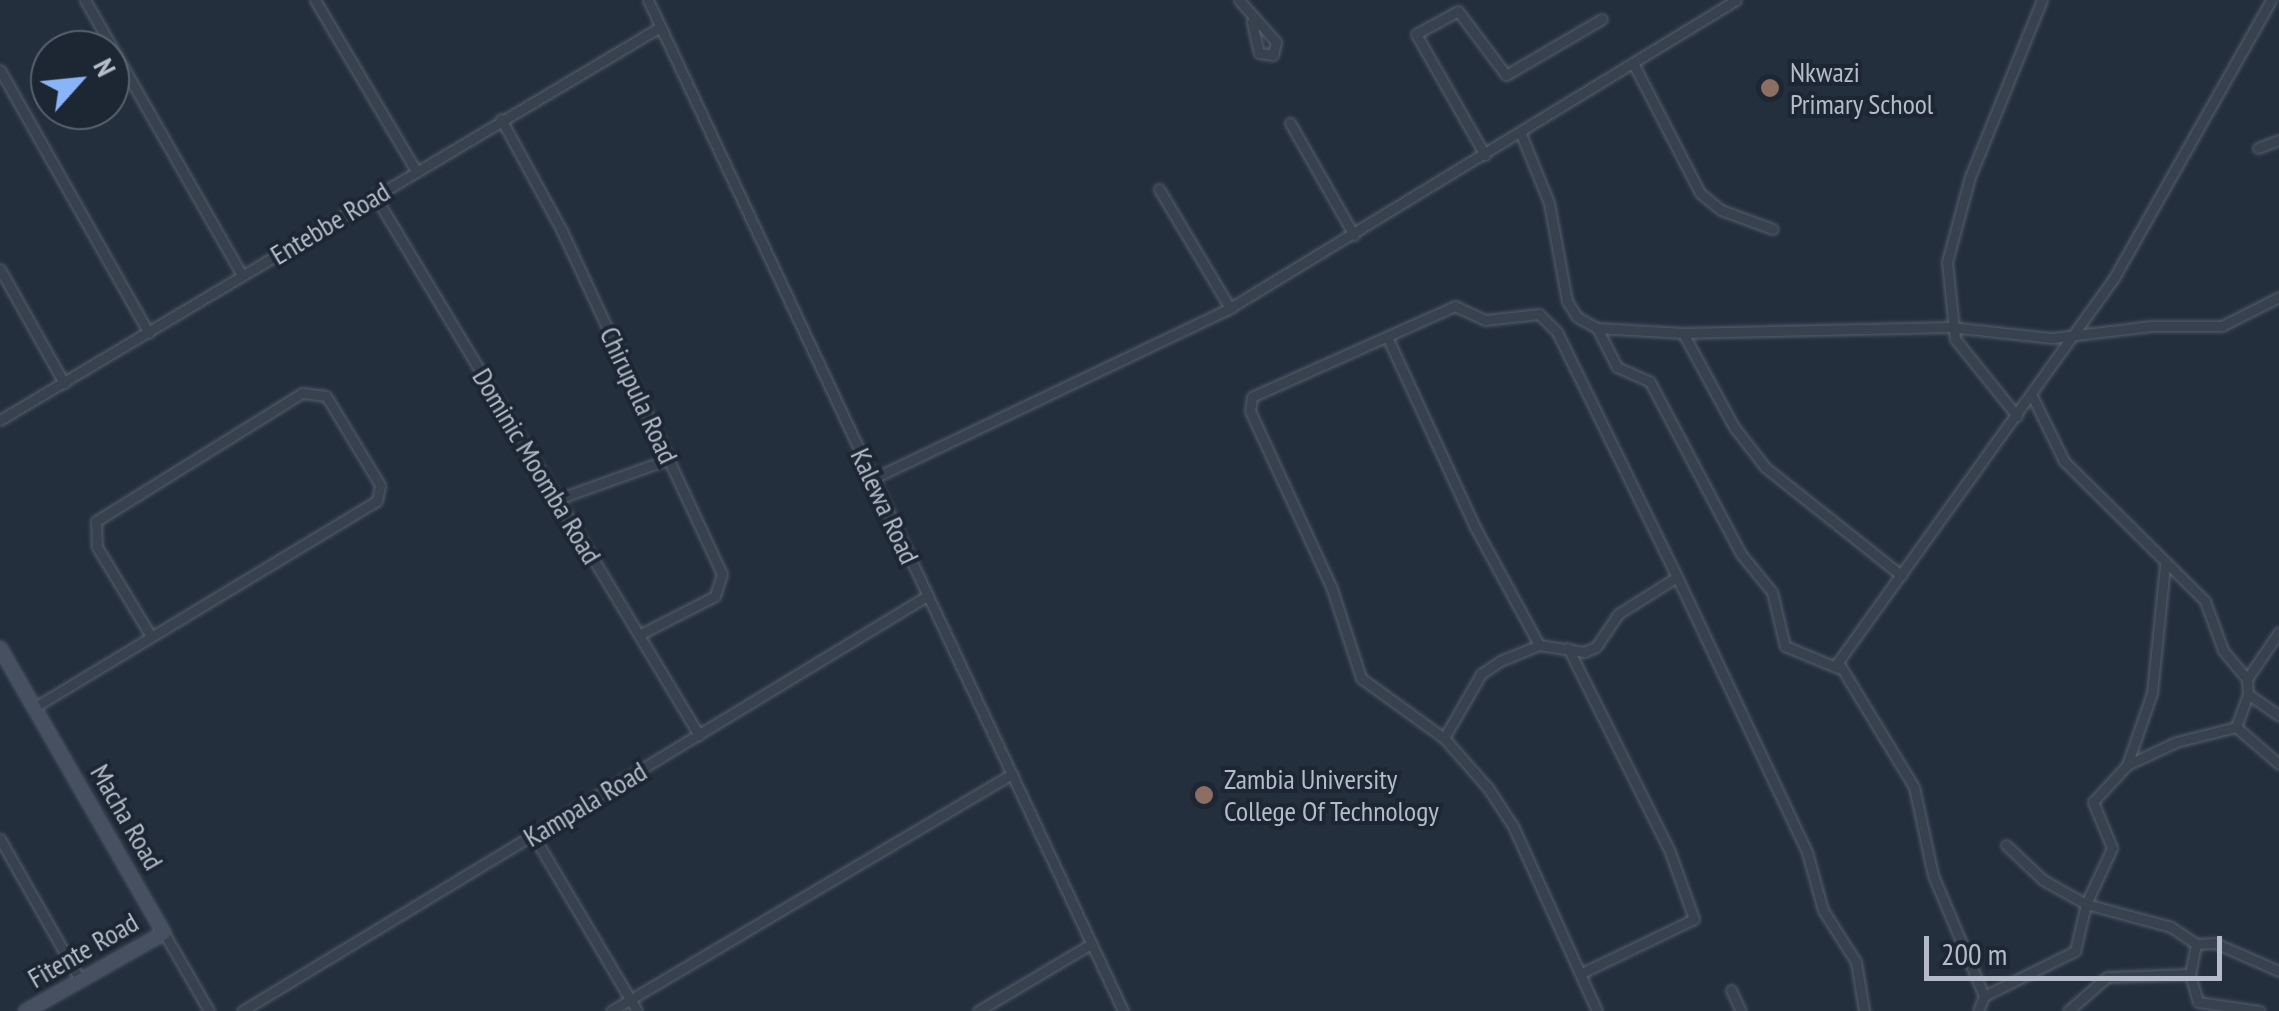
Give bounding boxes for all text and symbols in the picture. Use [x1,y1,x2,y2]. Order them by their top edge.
north arrow [30,30,130,130]
text: N [85,52,125,82]
place label: Nkwazi Primary School [1790,55,1934,121]
marker: Nkwazi Primary School [1759,77,1781,99]
street label: Entebbe Road [264,174,396,272]
street label: Chirupula Road [593,321,685,469]
street label: Dominic Moomba Road [465,362,609,570]
street label: Kalewa Road [844,443,926,569]
street label: Kampala Road [517,754,653,854]
street label: Macha Road [83,758,171,876]
place label: Zambia University College Of Technology [1224,762,1440,828]
marker: Zambia University College Of Technology [1193,784,1215,806]
street label: Fitente Road [22,905,144,995]
scale bar [1929,916,2226,978]
text: 200 m [1941,934,2007,973]

